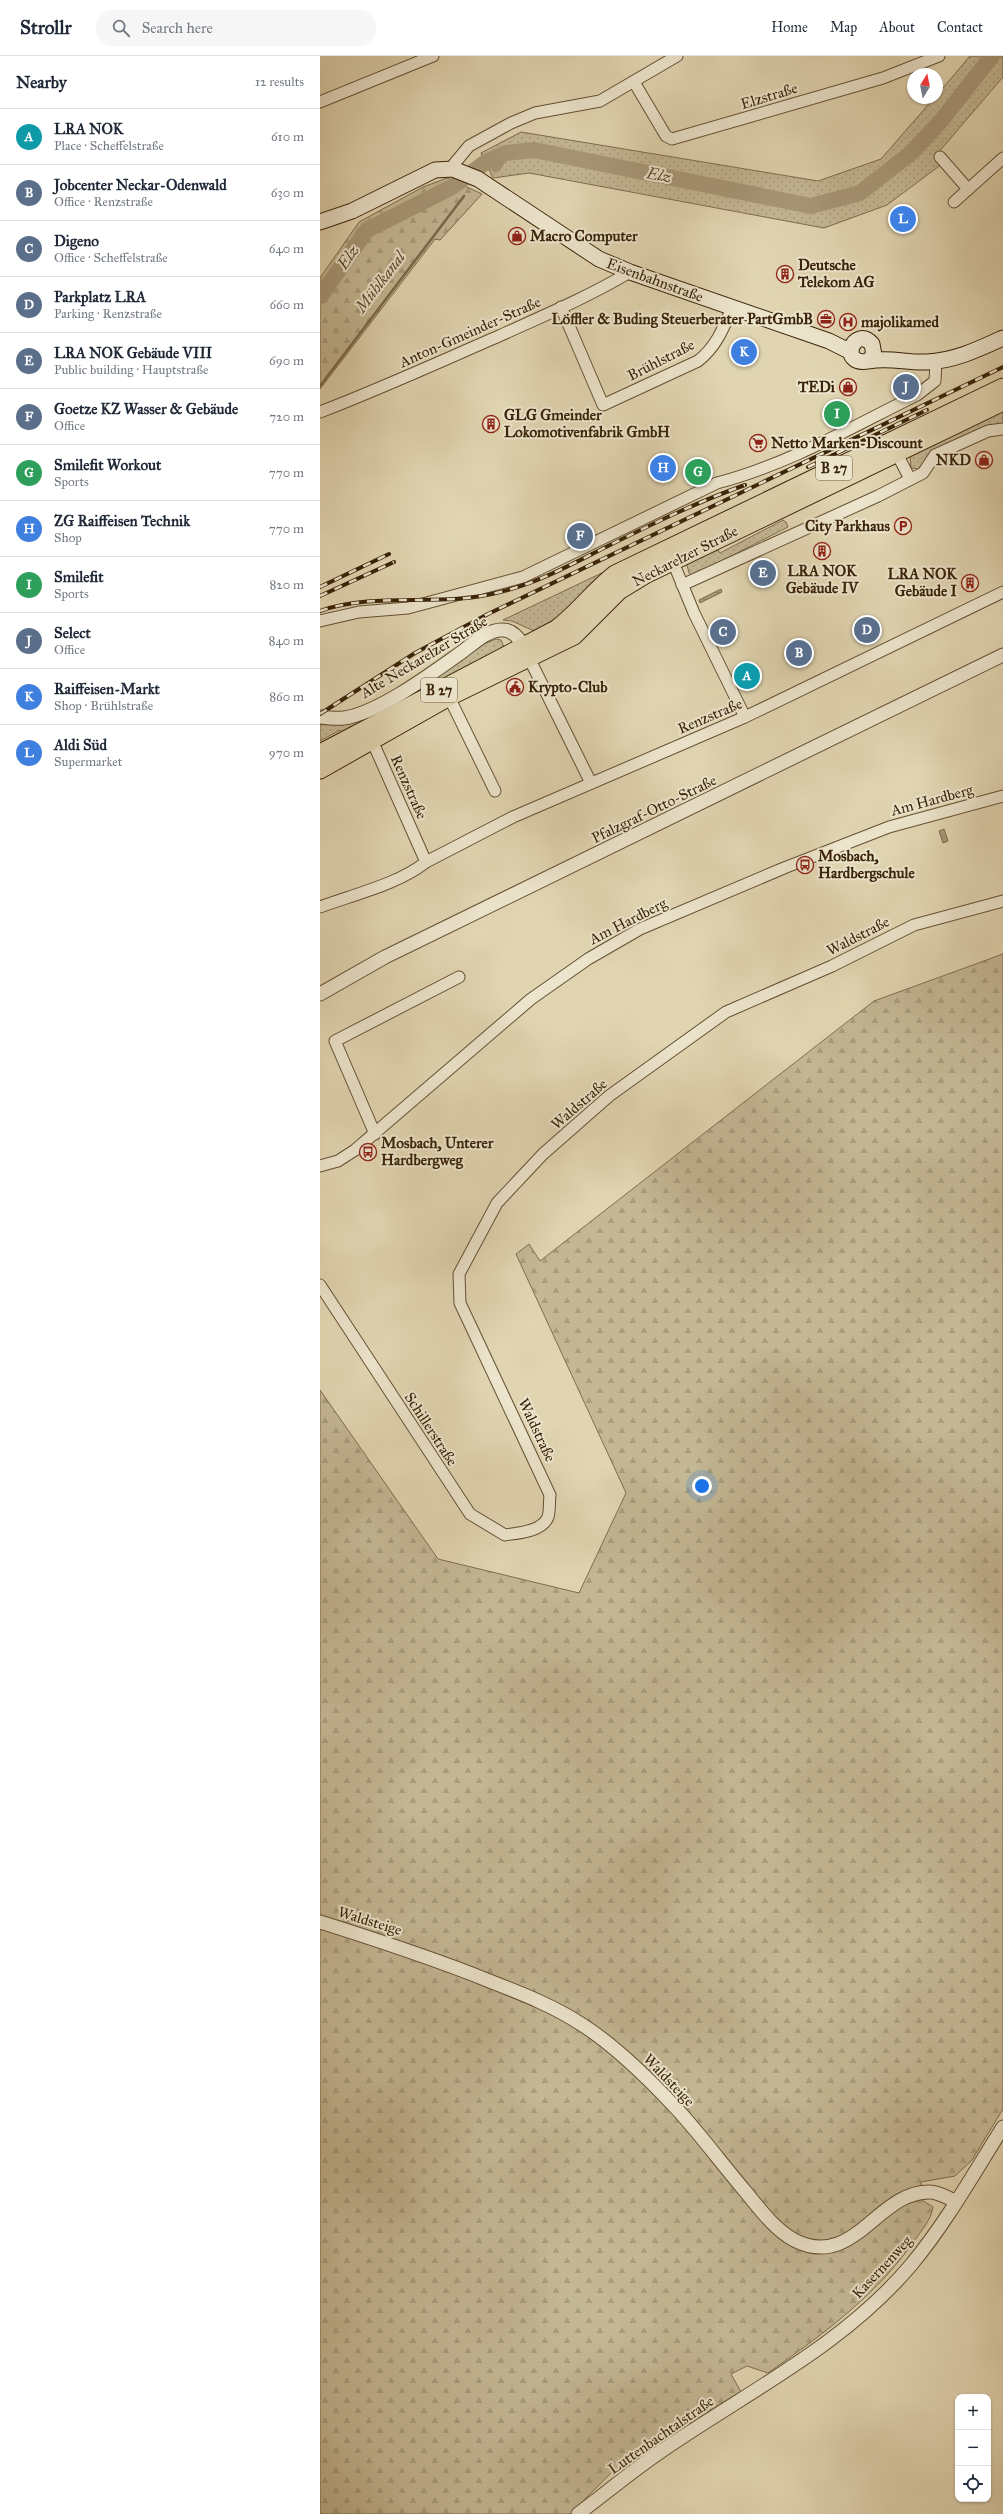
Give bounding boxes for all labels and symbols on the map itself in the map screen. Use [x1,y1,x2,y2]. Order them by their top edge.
north arrow [907,68,943,104]
street label: Elzstraße [738,79,800,113]
water label: Elz [644,163,673,187]
pin: L [890,204,916,234]
shop icon: Macro Computer [507,226,527,246]
place label: Macro Computer [530,227,638,246]
water label: Elz [332,241,363,274]
water label: Mühlkanal [350,247,410,318]
street label: Eisenbahnstraße [604,254,706,306]
place label: Deutsche Telekom AG [797,256,874,291]
building icon: Deutsche Telekom AG [775,264,795,284]
street label: Anton-Gmeinder-Straße [396,293,544,372]
office icon: Löffler & Buding Steuerberater PartGmbB [816,309,836,329]
place label: Löffler & Buding Steuerberater PartGmbB [551,310,813,329]
hospital icon: majolikamed [838,312,858,332]
place label: majolikamed [860,313,939,332]
street label: Brühlstraße [625,335,697,385]
pin: K [731,337,757,367]
pin: J [893,372,919,402]
shop icon: TEDi [838,377,858,397]
place label: TEDi [797,378,836,396]
pin: I [824,399,850,429]
place label: GLG Gmeinder Lokomotivenfabrik GmbH [504,406,670,441]
building icon: GLG Gmeinder Lokomotivenfabrik GmbH [481,414,501,434]
supermarket icon: Netto Marken-Discount [748,433,768,453]
place label: Netto Marken-Discount [771,434,923,452]
shop icon: NKD [974,450,994,470]
place label: NKD [936,451,971,469]
pin: H [650,453,676,483]
road number: B 27 [816,456,852,480]
pin: G [685,457,711,487]
parking icon: City Parkhaus [893,516,913,536]
place label: City Parkhaus [805,517,891,536]
pin: F [567,521,593,551]
street label: Neckarelzer Straße [629,522,741,590]
building icon: LRA NOK Gebäude IV [812,541,832,561]
pin: E [750,558,776,588]
place label: LRA NOK Gebäude IV [786,562,860,597]
place label: LRA NOK Gebäude I [888,565,958,600]
building icon: LRA NOK Gebäude I [960,573,980,593]
street label: Alte Neckarelzer Straße [356,612,491,703]
pin: D [854,615,880,645]
pin: C [710,617,736,647]
pin: B [786,638,812,668]
pin: A [734,661,760,691]
public building icon: Krypto-Club [505,677,525,697]
road number: B 27 [421,678,457,702]
place label: Krypto-Club [528,678,608,697]
street label: Renzstraße [675,694,745,738]
street label: Renzstraße [387,752,431,822]
street label: Pfalzgraf-Otto-Straße [589,771,719,847]
street label: Am Hardberg [888,780,976,820]
place label: Mosbach, Hardbergschule [818,847,916,883]
bus stop icon: Mosbach, Hardbergschule [795,855,815,875]
street label: Am Hardberg [585,893,671,949]
street label: Waldstraße [824,913,892,959]
street label: Waldstraße [547,1075,611,1133]
place label: Mosbach, Unterer Hardbergweg [381,1134,494,1170]
bus stop icon: Mosbach, Unterer Hardbergweg [358,1142,378,1162]
street label: Schillerstraße [401,1389,461,1469]
street label: Waldstraße [514,1395,560,1465]
your location [692,1476,712,1496]
street label: Waldsteige [336,1903,404,1939]
street label: Waldsteige [640,2050,698,2110]
street label: Kasernenweg [848,2231,916,2302]
street label: Luttenbachtalstraße [605,2392,717,2478]

